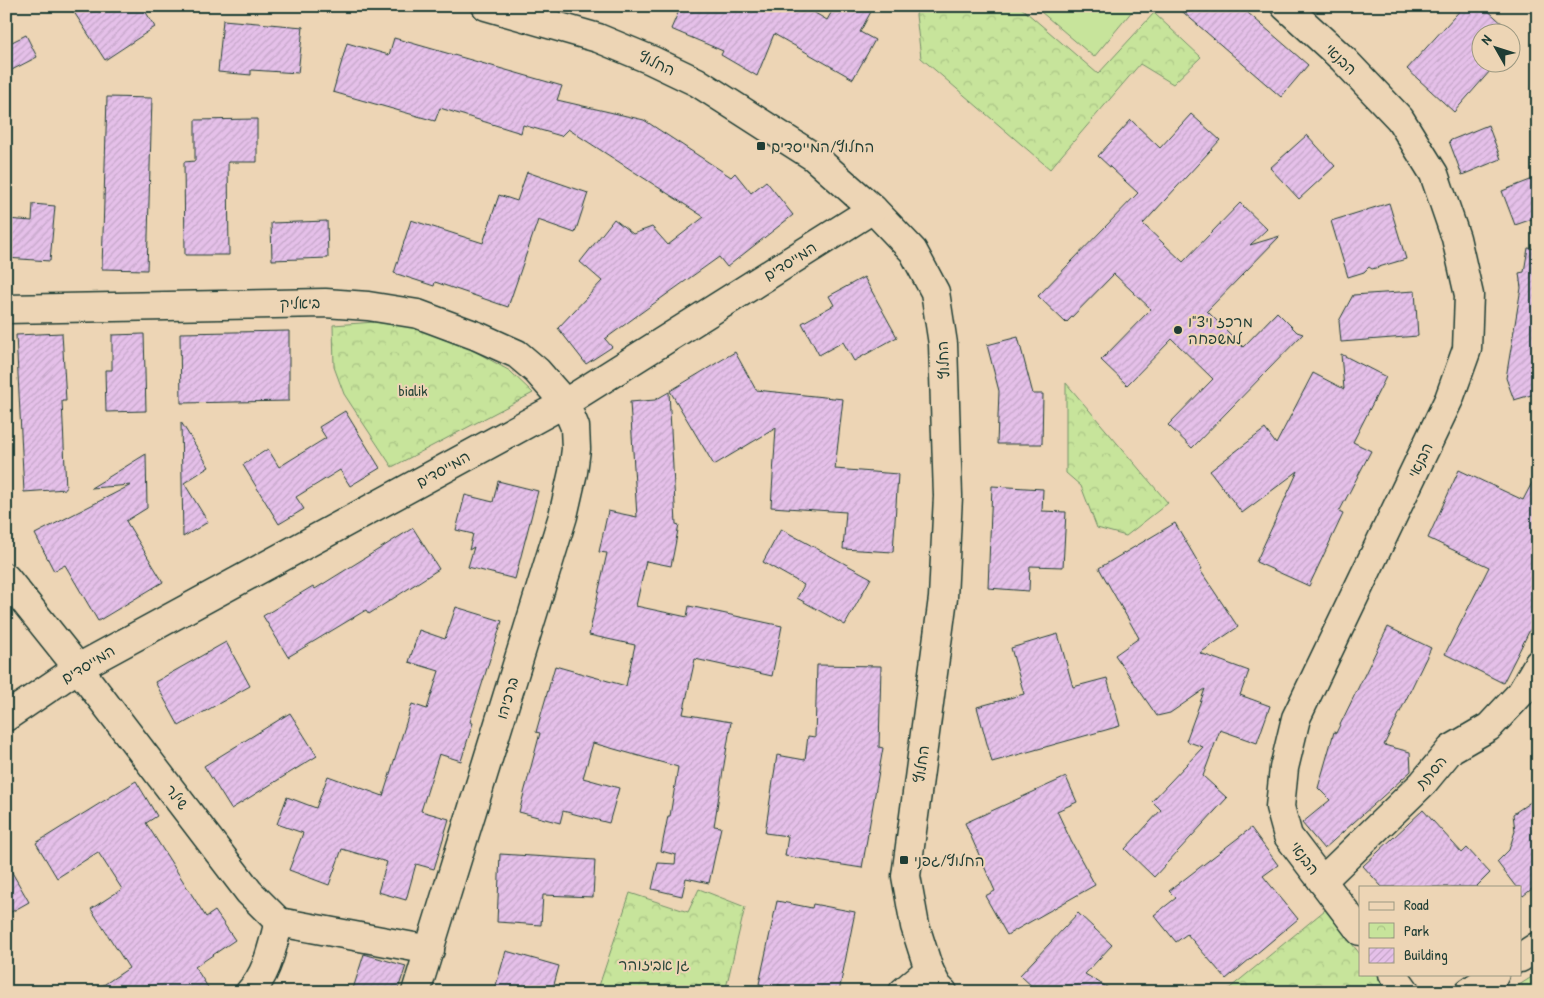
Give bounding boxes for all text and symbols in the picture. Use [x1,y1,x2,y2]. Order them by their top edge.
north arrow [1472,22,1522,72]
text: N [1476,30,1496,48]
street label: הבנאי [1320,39,1362,79]
street label: החלוץ [635,45,679,81]
place label: החלוץ/המייסדים [771,136,874,157]
marker: החלוץ/המייסדים [755,140,767,152]
street label: המייסדים [759,236,821,286]
street label: ביאליק [280,292,321,314]
place label: מרכז ויצ"ו למשפחה [1188,311,1253,349]
marker: מרכז ויצ"ו למשפחה [1172,324,1184,336]
street label: החלוץ [932,340,954,380]
park label: bialik [399,380,428,401]
street label: הבנאי [1402,439,1438,481]
street label: המייסדים [412,446,474,492]
street label: המייסדים [57,640,119,688]
street label: ברכיהו [491,674,523,722]
street label: החלוץ [908,744,934,784]
street label: הסתת [1410,751,1452,794]
street label: שילר [160,780,194,814]
street label: הבנאי [1285,837,1325,879]
place label: החלוץ/גפני [914,850,985,871]
marker: החלוץ/גפני [898,854,910,866]
legend [1359,886,1522,976]
text: Road [1404,894,1429,915]
text: Park [1404,920,1429,941]
text: Building [1404,944,1448,965]
park label: גן אביזוהר [618,954,690,975]

